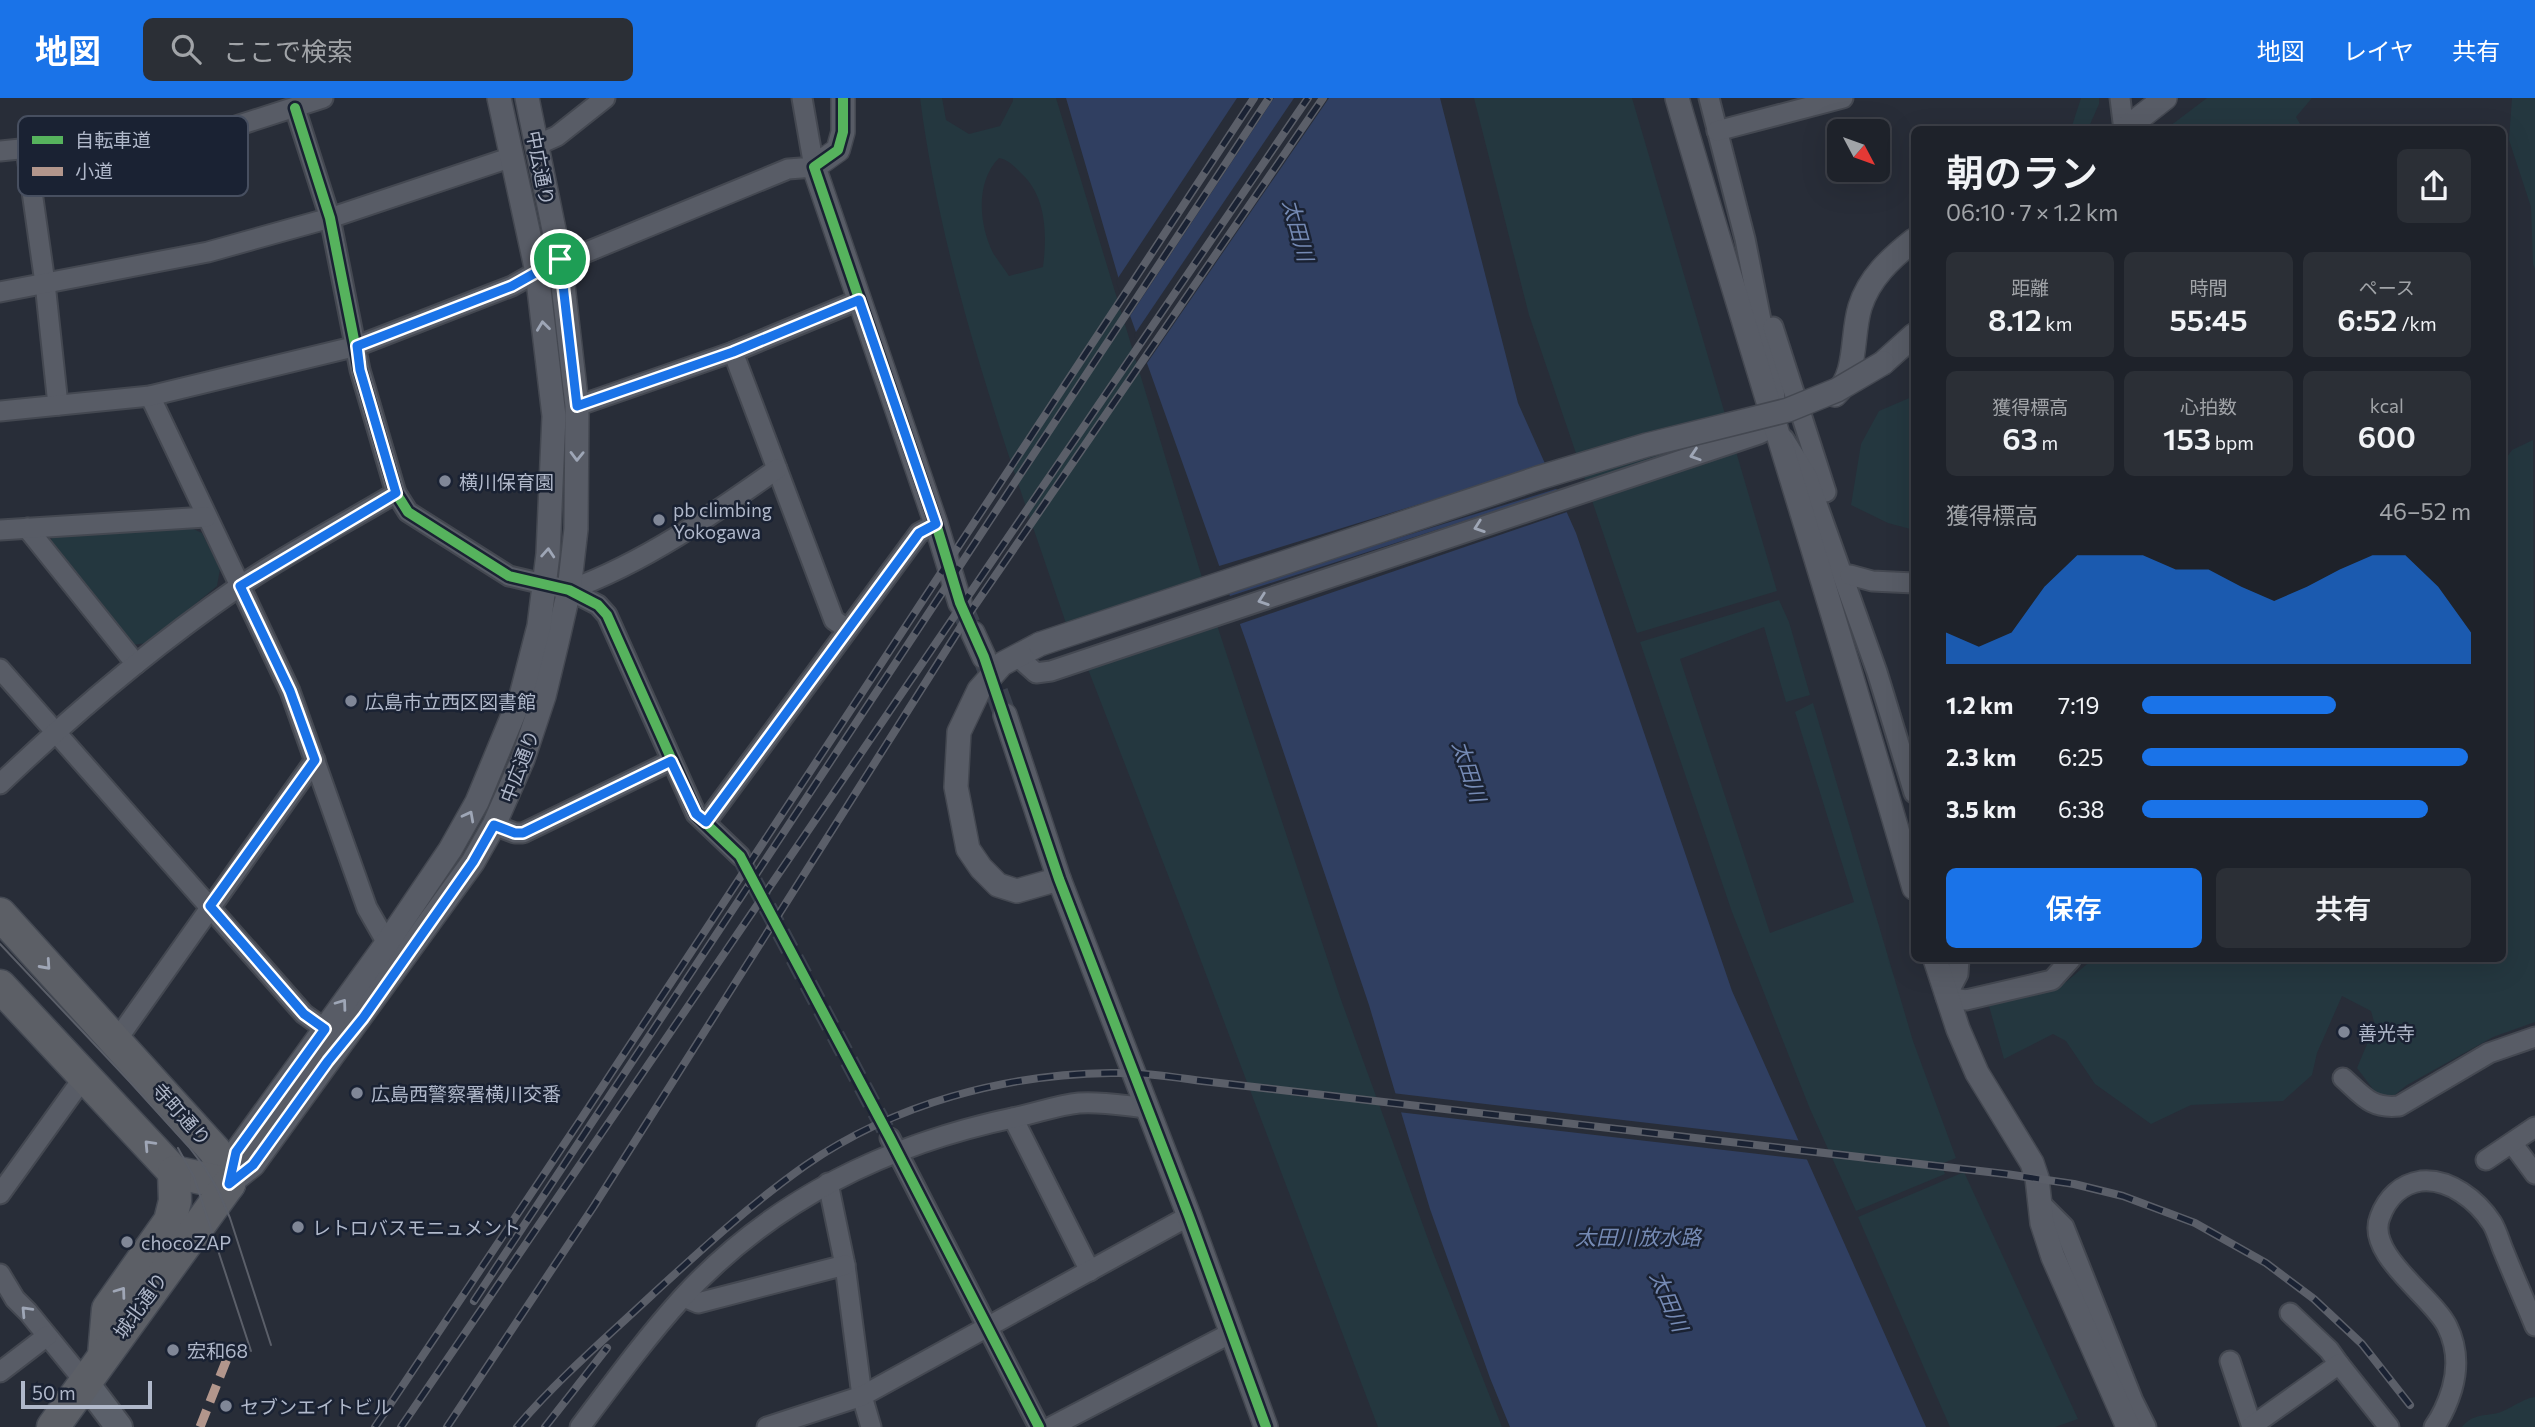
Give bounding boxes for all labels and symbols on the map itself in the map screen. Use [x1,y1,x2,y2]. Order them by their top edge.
legend [18,116,248,196]
north arrow [1827,119,1890,182]
text: 自転車道 [75,128,151,151]
street label: 中広通り [522,128,560,208]
text: 小道 [75,159,113,182]
water label: 太田川 [1279,196,1320,266]
pin [530,229,590,289]
one-way arrow [536,320,551,332]
one-way arrow [1689,447,1701,461]
one-way arrow [570,451,585,462]
place label: 横川保育園 [459,470,554,493]
marker: 横川保育園 [437,473,453,489]
place label: pb climbing Yokogawa [673,498,772,543]
marker: pb climbing Yokogawa [651,512,667,528]
one-way arrow [1473,519,1485,533]
one-way arrow [540,547,555,558]
one-way arrow [1257,591,1269,606]
place label: 広島市立西区図書館 [365,690,536,713]
marker: 広島市立西区図書館 [343,693,359,709]
street label: 中広通り [495,726,543,806]
water label: 太田川 [1448,737,1492,807]
one-way arrow [461,811,475,823]
one-way arrow [38,957,50,970]
one-way arrow [334,999,346,1012]
place label: 善光寺 [2358,1021,2415,1044]
marker: 善光寺 [2336,1024,2352,1040]
street label: 寺町通り [148,1078,216,1150]
place label: 広島西警察署横川交番 [371,1082,561,1105]
marker: 広島西警察署横川交番 [349,1085,365,1101]
one-way arrow [144,1140,157,1153]
place label: レトロバスモニュメント [312,1216,521,1239]
marker: レトロバスモニュメント [290,1219,306,1235]
water label: 太田川放水路 [1575,1224,1703,1249]
place label: chocoZAP [141,1231,231,1254]
marker: chocoZAP [119,1234,135,1250]
street label: 城北通り [108,1267,172,1343]
water label: 太田川 [1646,1267,1695,1337]
one-way arrow [113,1287,125,1300]
one-way arrow [22,1306,34,1319]
place label: 宏和68 [187,1339,248,1362]
marker: 宏和68 [165,1342,181,1358]
scale bar [21,1378,152,1410]
place label: セブンエイトビル [240,1395,392,1418]
marker: セブンエイトビル [218,1398,234,1414]

